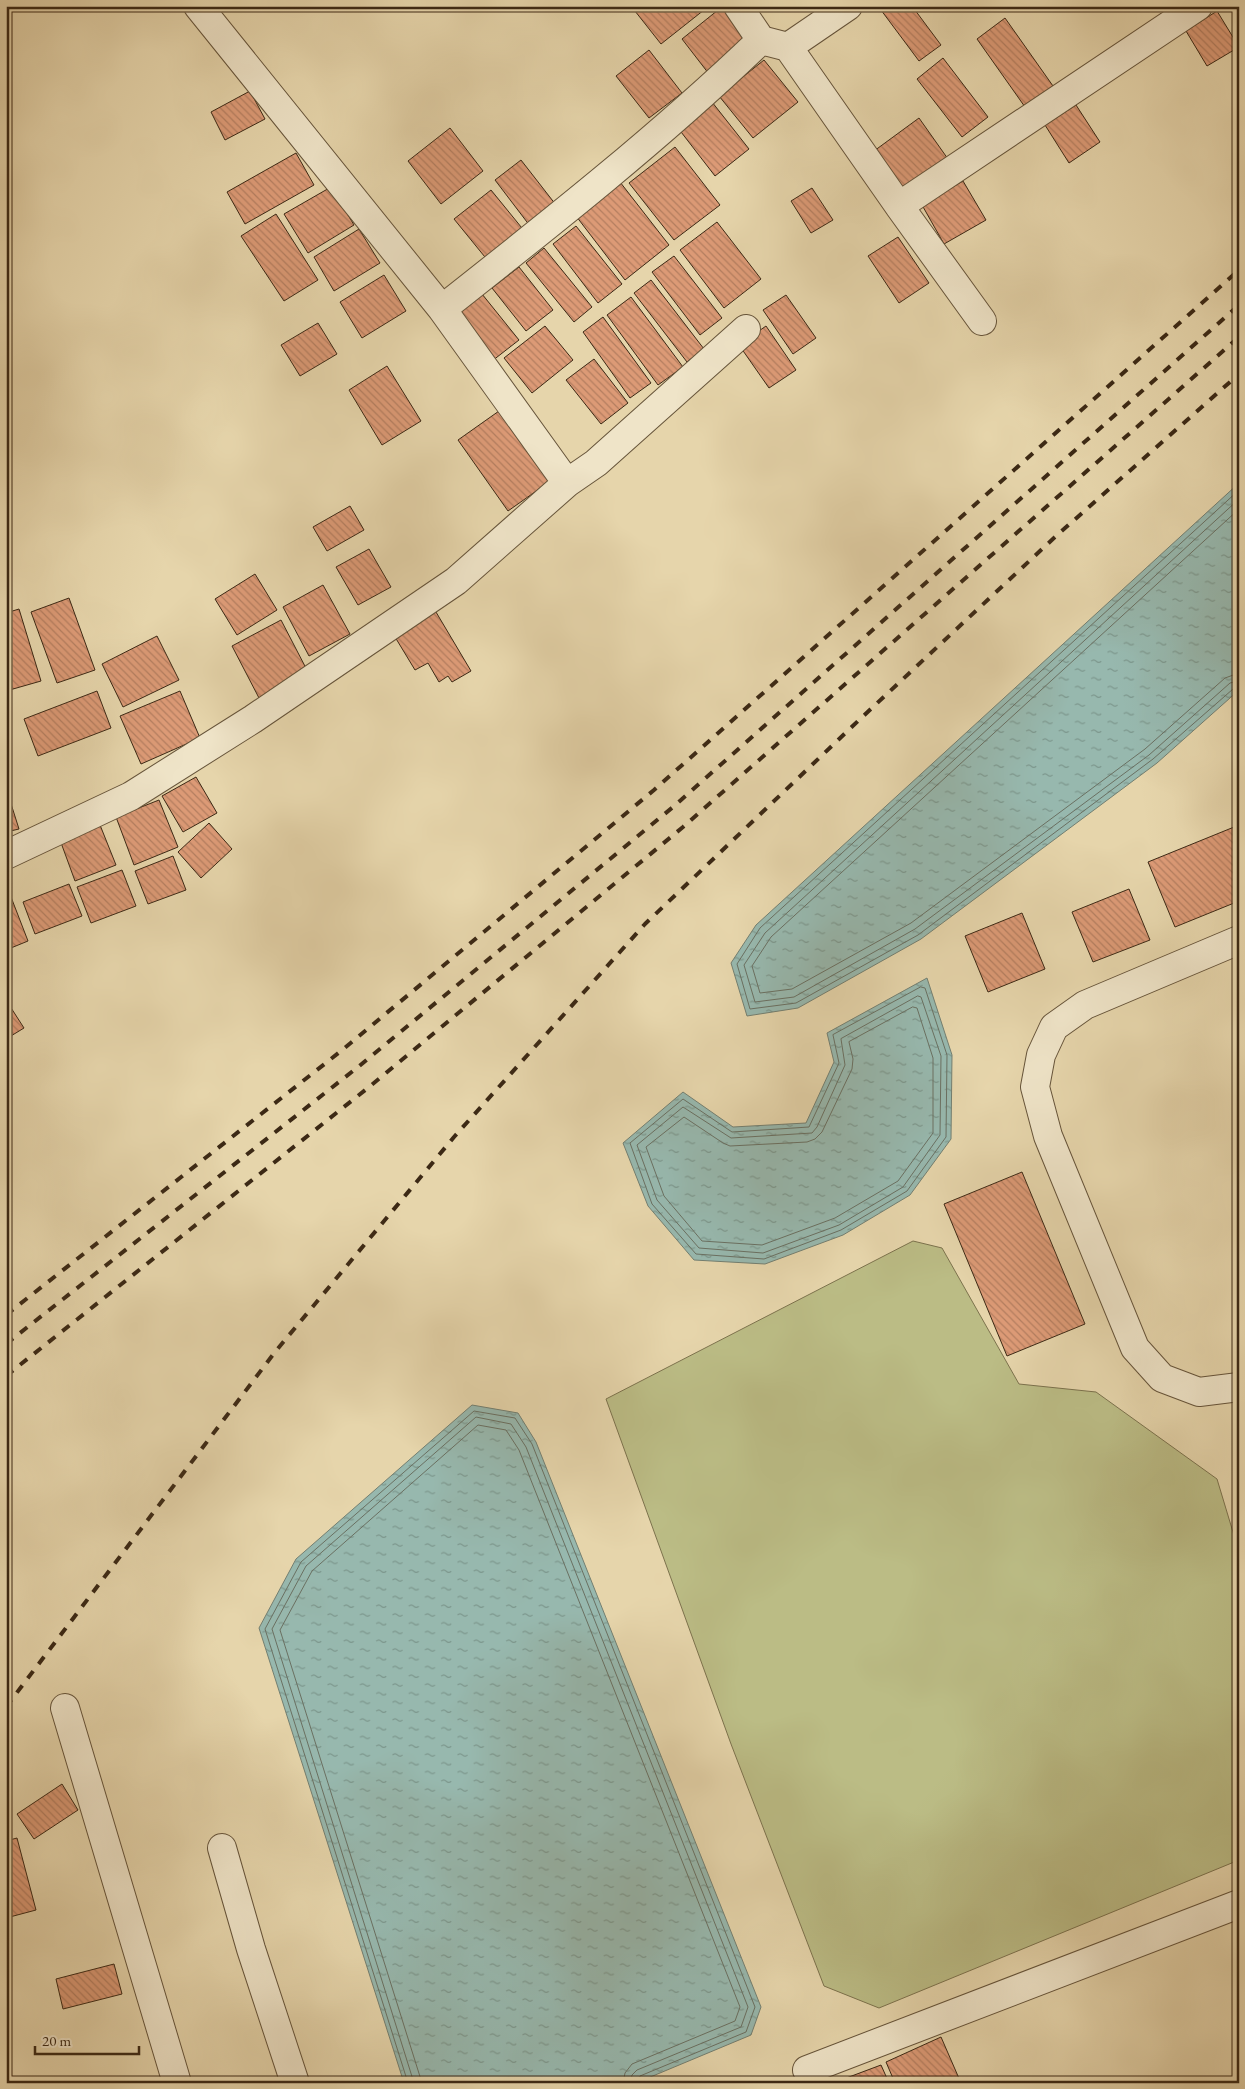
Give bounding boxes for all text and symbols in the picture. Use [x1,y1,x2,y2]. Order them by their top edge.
scale bar [35,2024,139,2056]
text: 20 m [42,2031,71,2050]

